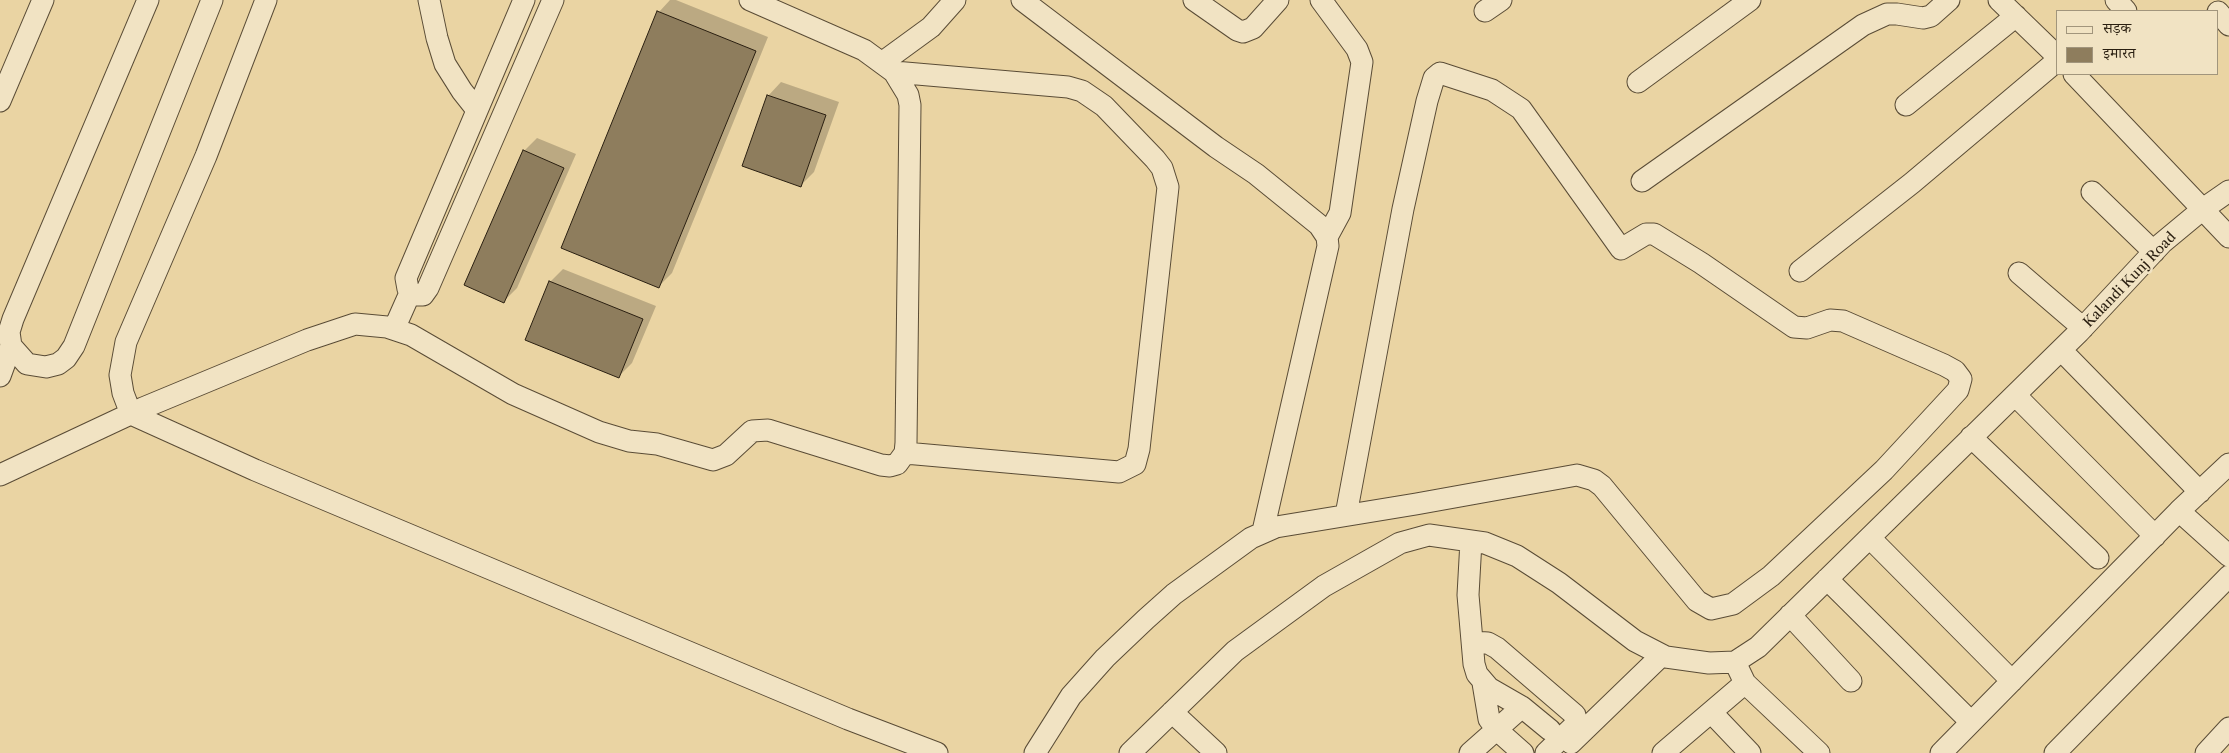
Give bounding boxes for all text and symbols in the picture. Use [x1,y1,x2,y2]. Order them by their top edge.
legend [2056,10,2219,75]
text: सड़क [2103,18,2131,37]
text: इमारत [2103,43,2136,62]
street label: Kalandi Kunj Road [2080,229,2180,331]

